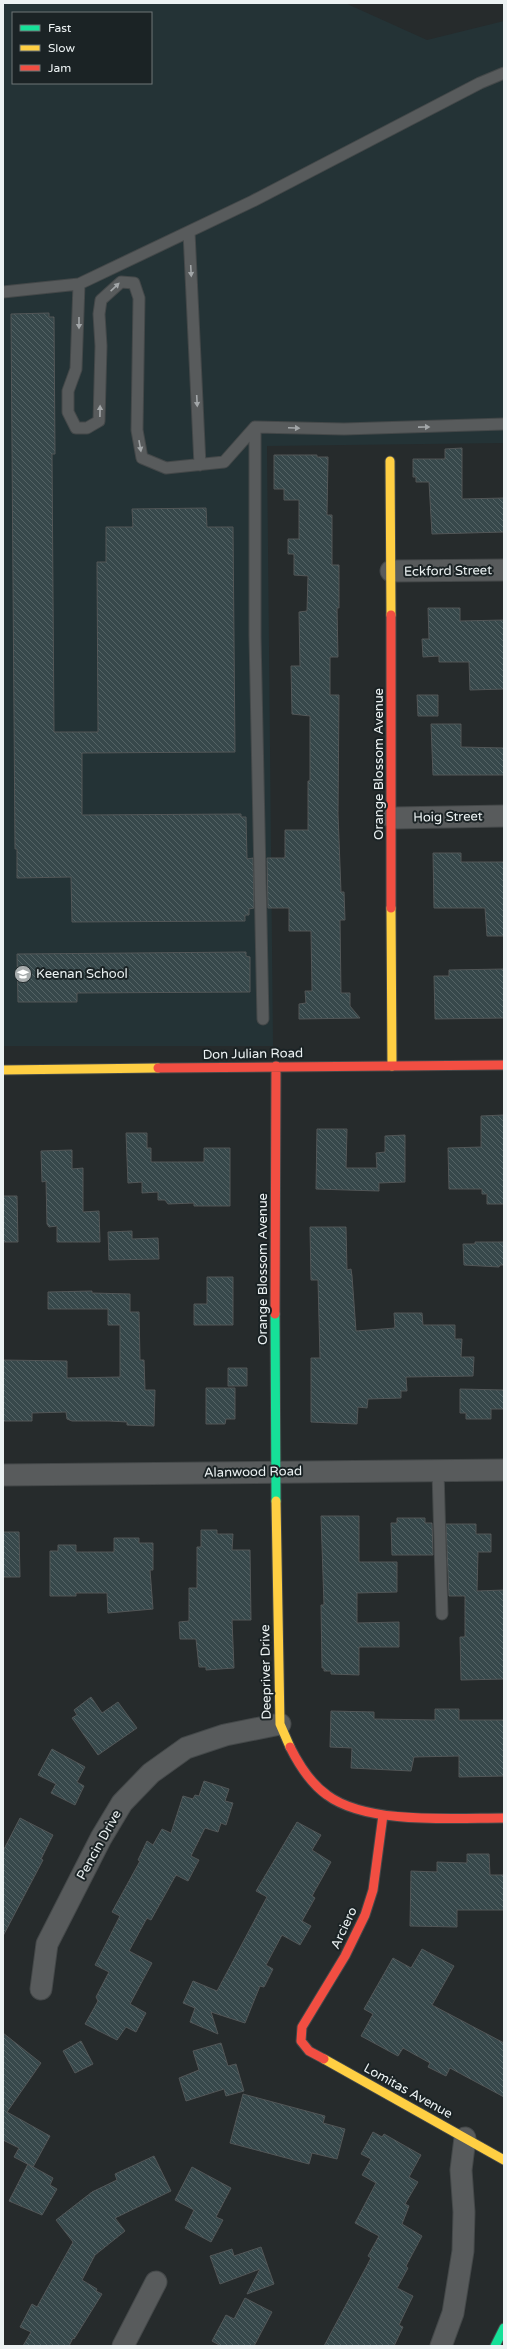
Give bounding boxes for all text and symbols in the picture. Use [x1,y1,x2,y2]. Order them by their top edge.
legend [12,12,152,84]
text: Fast [48,21,72,35]
text: Slow [48,41,75,55]
text: Jam [48,61,71,75]
one-way arrow [188,265,195,277]
one-way arrow [110,282,120,292]
one-way arrow [76,317,82,330]
one-way arrow [194,395,200,408]
one-way arrow [96,405,103,417]
one-way arrow [418,424,431,430]
one-way arrow [288,425,301,431]
one-way arrow [137,440,143,453]
street label: Eckford Street [404,562,492,580]
street label: Orange Blossom Avenue [371,688,387,840]
street label: Hoig Street [413,808,483,826]
school or university icon: Keenan School [13,964,33,984]
place label: Keenan School [36,966,128,982]
street label: Don Julian Road [203,1045,303,1063]
street label: Orange Blossom Avenue [255,1193,271,1345]
street label: Alanwood Road [204,1463,302,1481]
street label: Deepriver Drive [257,1624,275,1720]
street label: Pencin Drive [73,1807,125,1883]
street label: Arciero [327,1904,361,1952]
street label: Lomitas Avenue [361,2060,455,2122]

